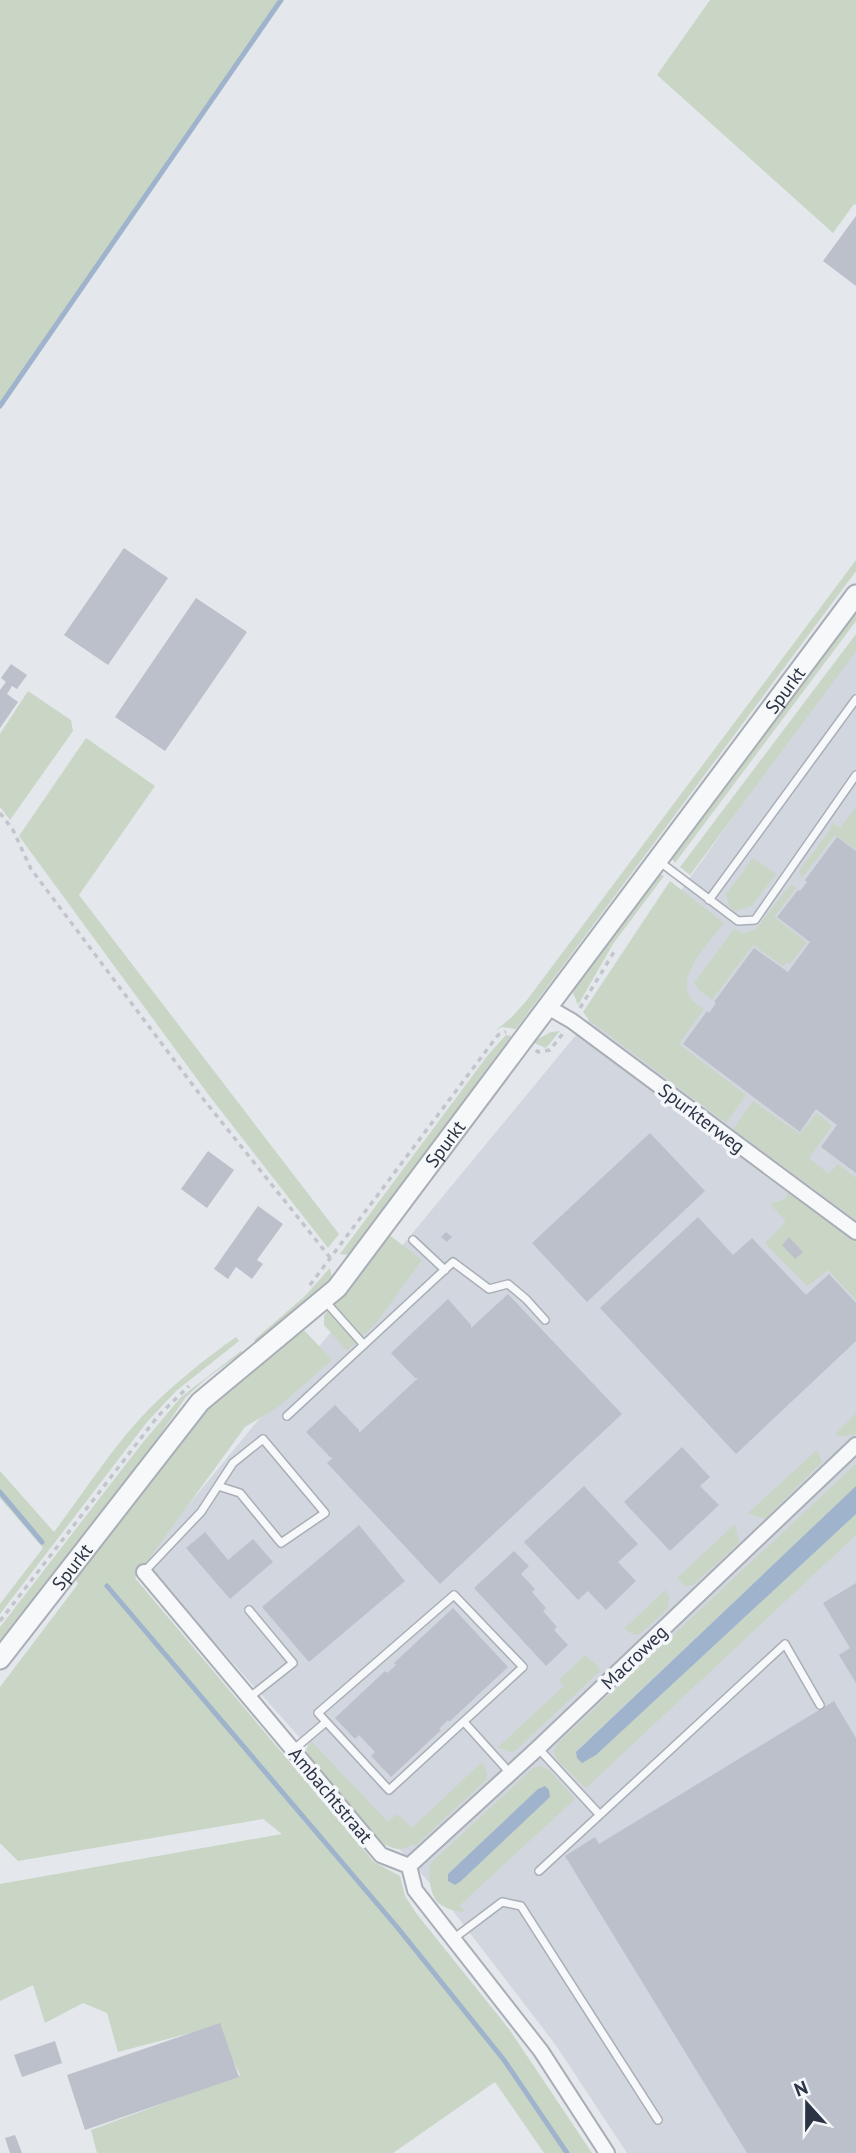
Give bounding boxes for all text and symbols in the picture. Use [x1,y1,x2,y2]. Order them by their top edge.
street label: Spurkt [759,661,811,718]
street label: Spurkterweg [654,1078,750,1158]
street label: Spurkt [420,1115,471,1172]
street label: Spurkt [46,1538,98,1595]
street label: Macroweg [596,1620,672,1694]
street label: Ambachtstraat [284,1742,378,1848]
north arrow [772,2069,842,2139]
text: N [791,2075,811,2102]

